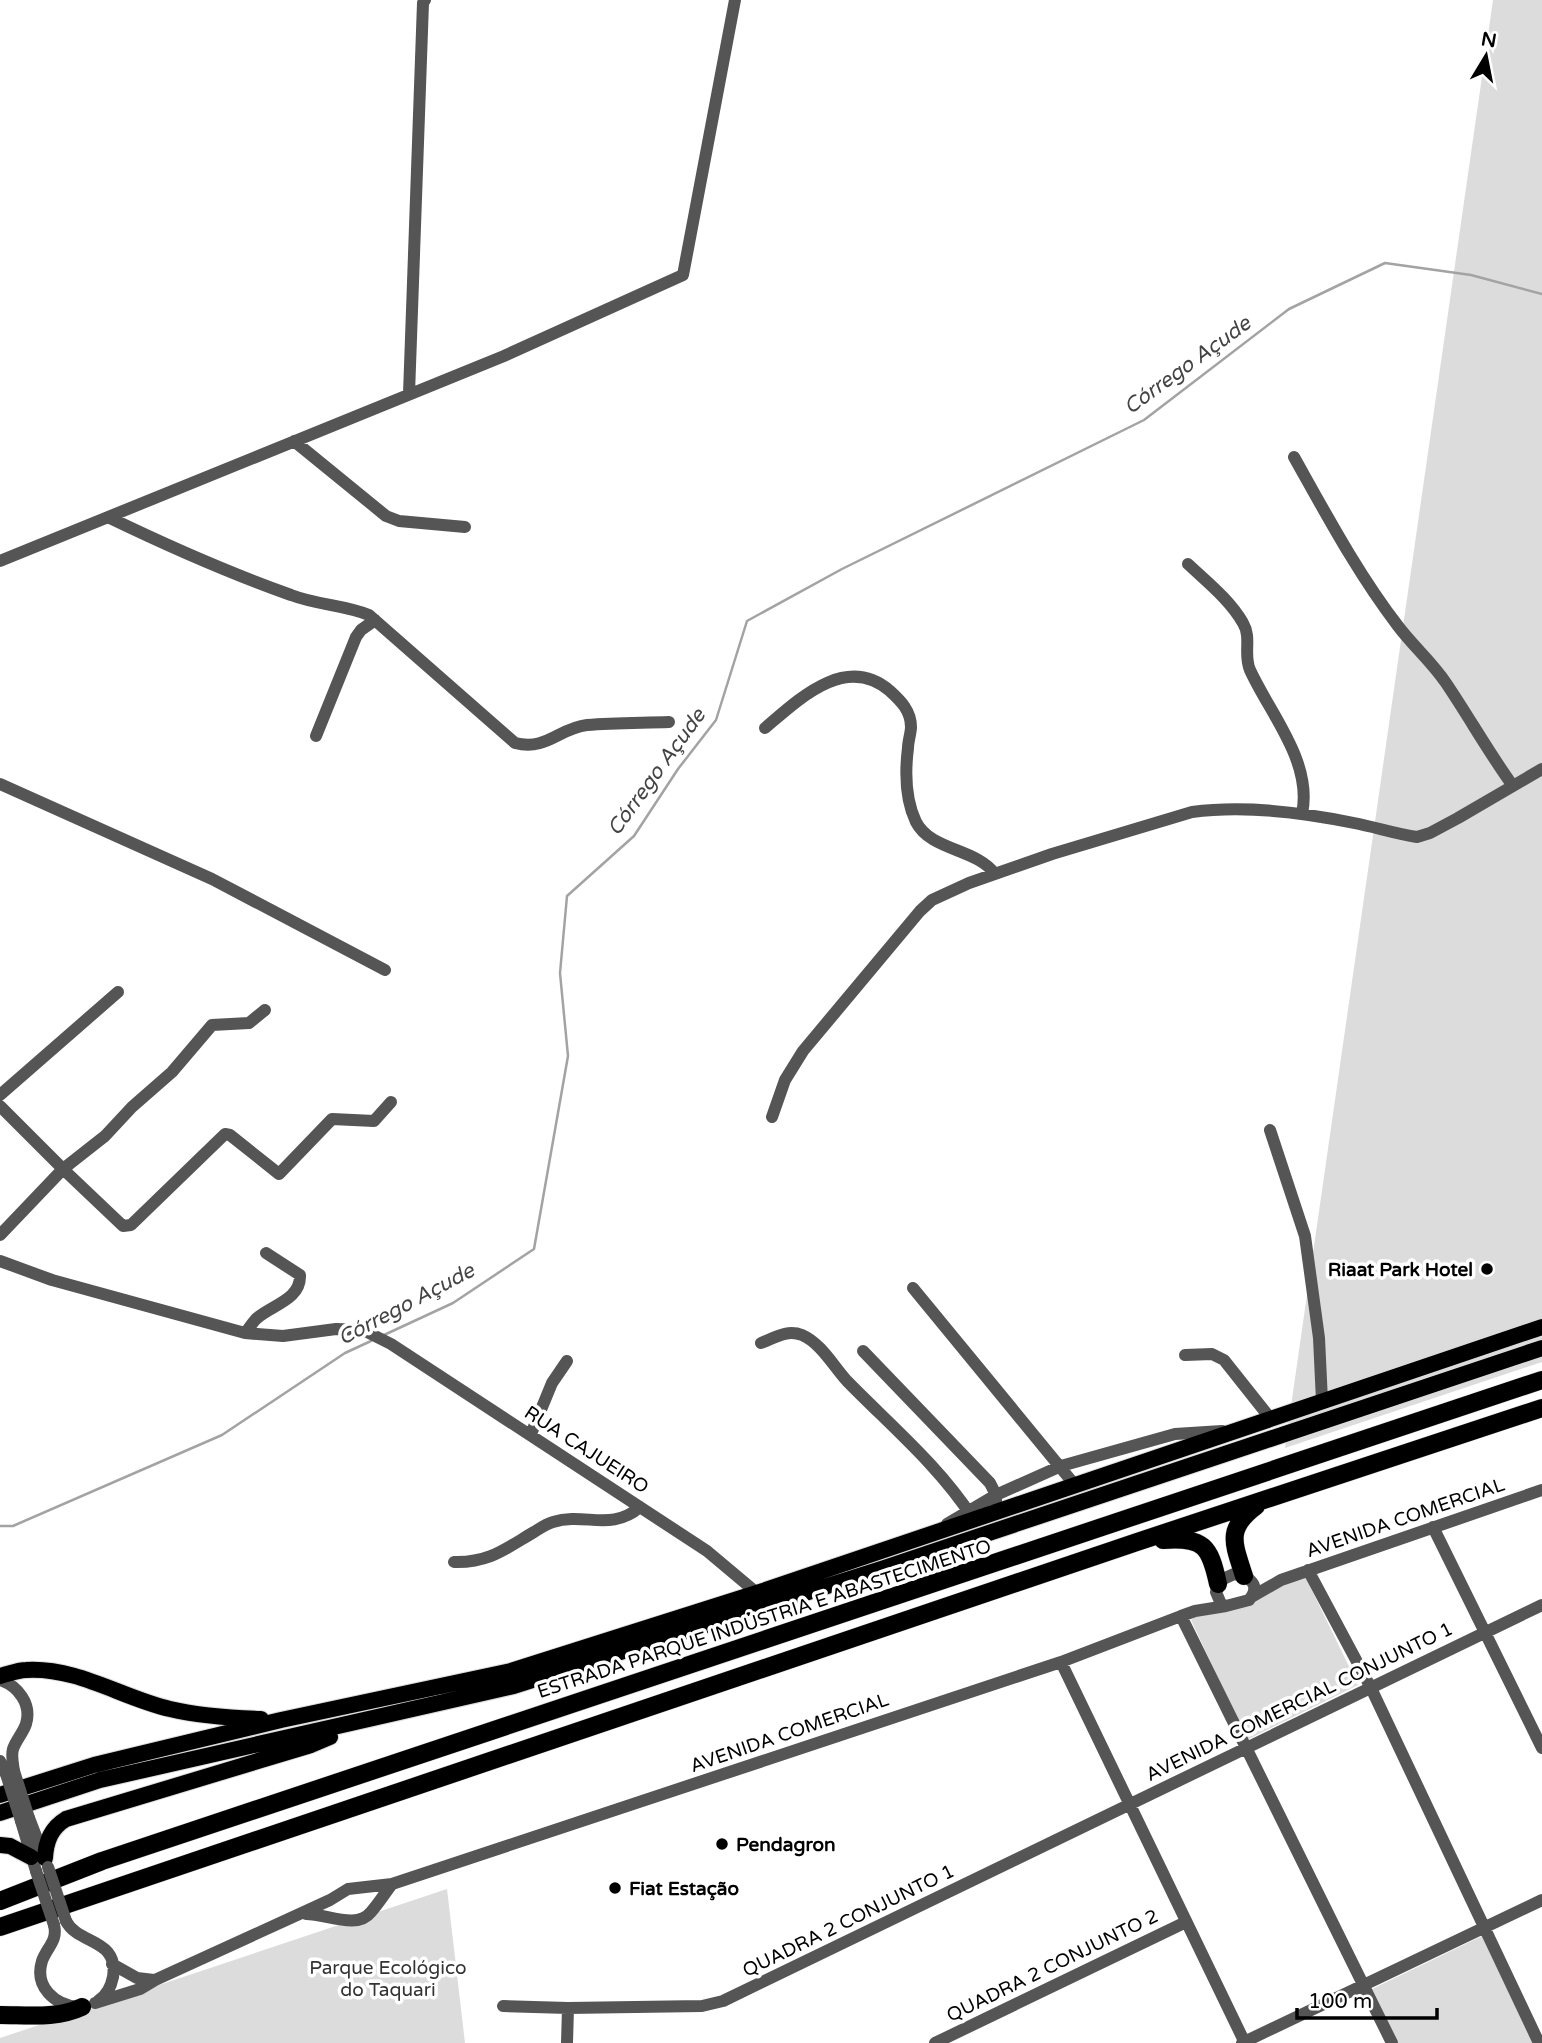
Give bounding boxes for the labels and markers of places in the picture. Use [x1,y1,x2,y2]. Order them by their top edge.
place label: Riaat Park Hotel [1328,1259,1473,1281]
marker: Riaat Park Hotel [1479,1261,1495,1277]
place label: Pendagron [736,1834,836,1857]
marker: Pendagron [714,1836,730,1852]
place label: Fiat Estação [629,1878,739,1901]
marker: Fiat Estação [607,1880,623,1896]

